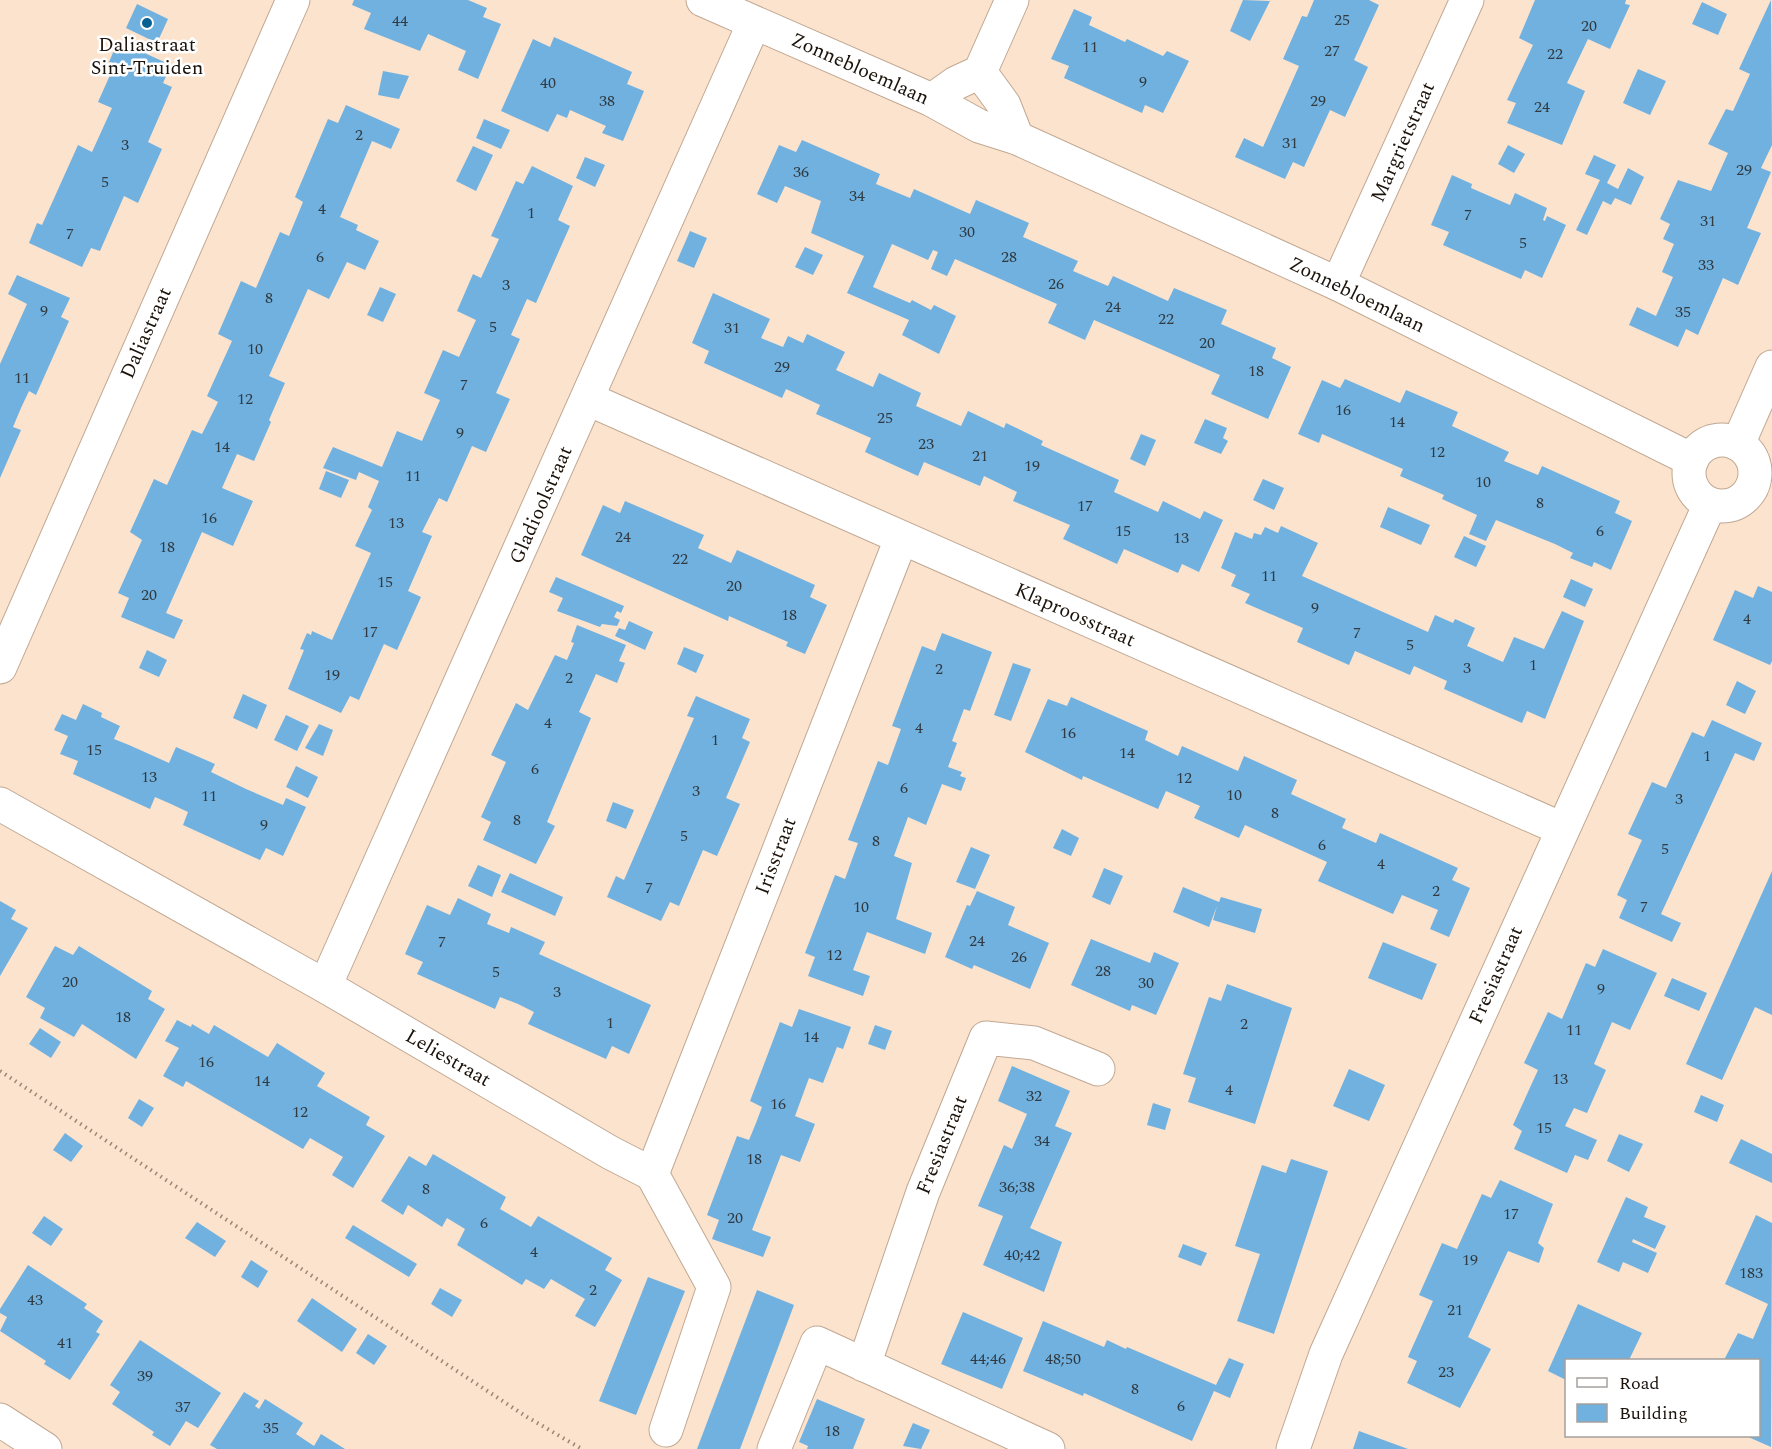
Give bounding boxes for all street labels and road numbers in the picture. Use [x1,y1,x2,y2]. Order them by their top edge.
street label: Zonnebloemlaan [786,25,934,113]
street label: Margrietstraat [1363,77,1443,207]
street label: Zonnebloemlaan [1284,249,1430,341]
street label: Daliastraat [112,282,180,384]
street label: Gladioolstraat [502,441,580,569]
street label: Klaproosstraat [1010,575,1140,655]
street label: Irisstraat [747,813,805,899]
street label: Fresiastraat [1461,921,1531,1029]
street label: Leliestraat [400,1021,496,1095]
street label: Fresiastraat [909,1091,975,1199]

